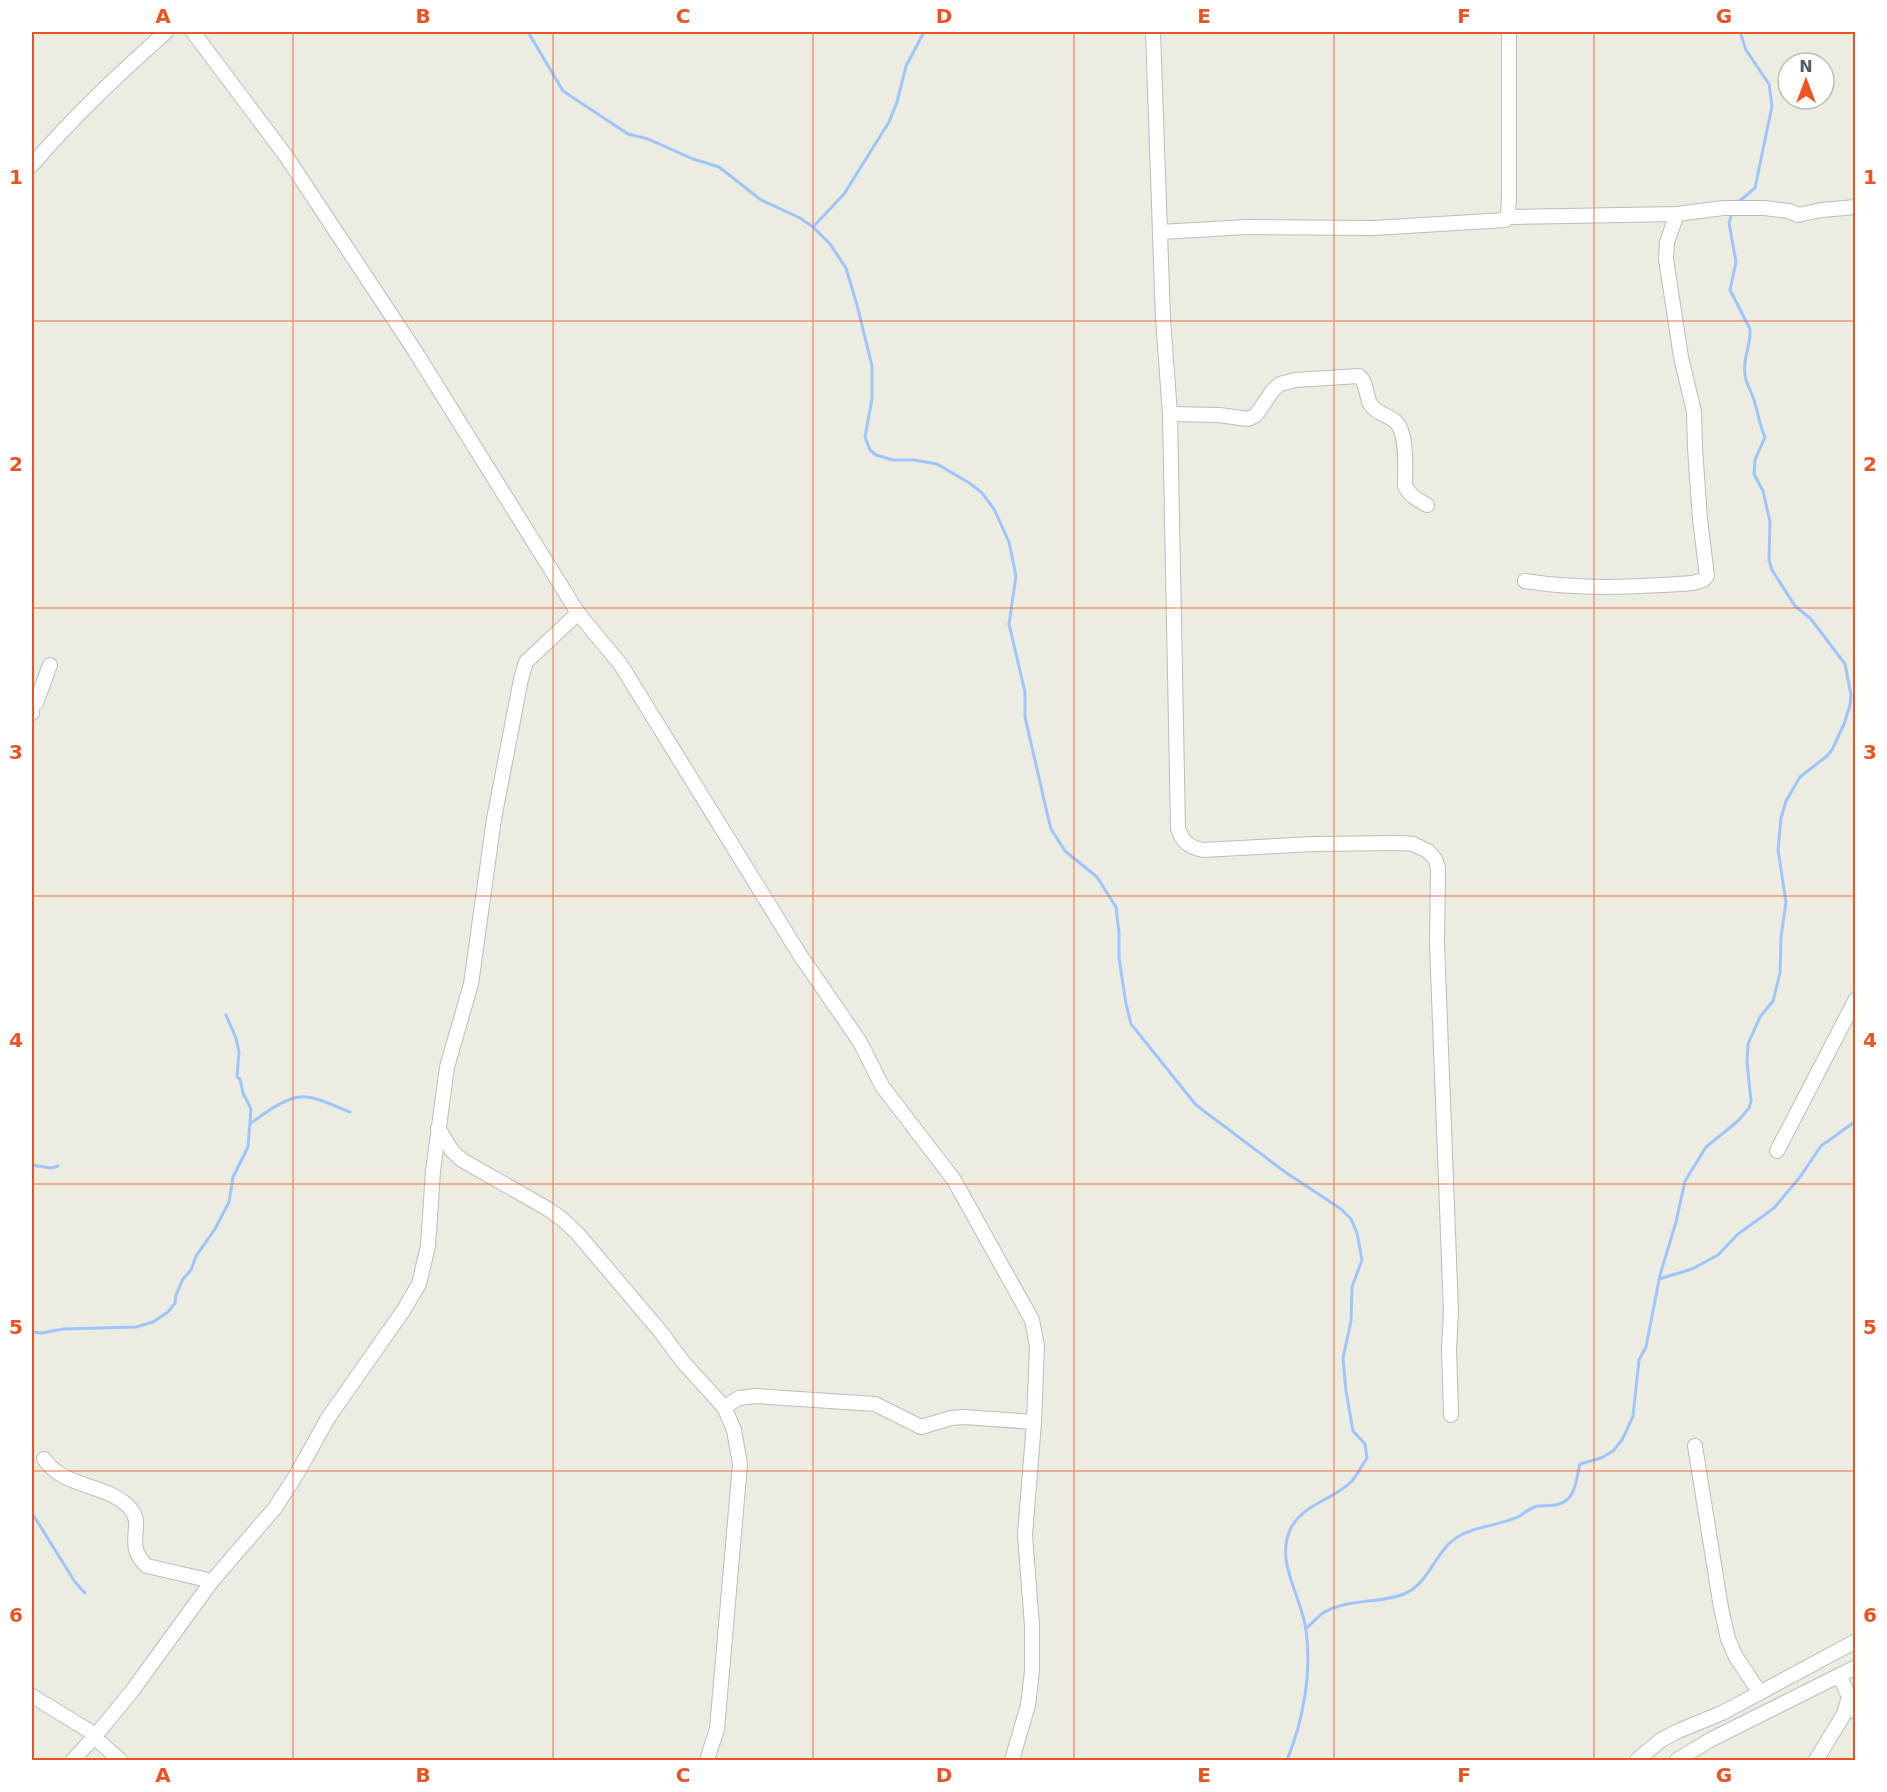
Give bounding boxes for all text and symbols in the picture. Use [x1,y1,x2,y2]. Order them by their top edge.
text: A [155,4,171,28]
text: B [415,4,431,28]
text: C [676,4,690,28]
text: D [936,4,952,28]
text: E [1197,4,1211,28]
text: F [1457,4,1471,28]
text: G [1716,4,1732,28]
north arrow [1776,51,1836,111]
text: N [1799,57,1813,76]
text: 1 [9,165,23,189]
text: 1 [1863,165,1877,189]
text: 2 [9,452,23,476]
text: 2 [1863,452,1877,476]
text: 3 [9,740,23,764]
text: 3 [1863,740,1877,764]
text: 4 [9,1028,23,1052]
text: 4 [1863,1028,1877,1052]
text: 5 [9,1315,23,1339]
text: 5 [1863,1315,1877,1339]
text: 6 [9,1603,23,1627]
text: 6 [1863,1603,1877,1627]
text: A [155,1763,171,1787]
text: B [415,1763,431,1787]
text: C [676,1763,690,1787]
text: D [936,1763,952,1787]
text: E [1197,1763,1211,1787]
text: F [1457,1763,1471,1787]
text: G [1716,1763,1732,1787]

